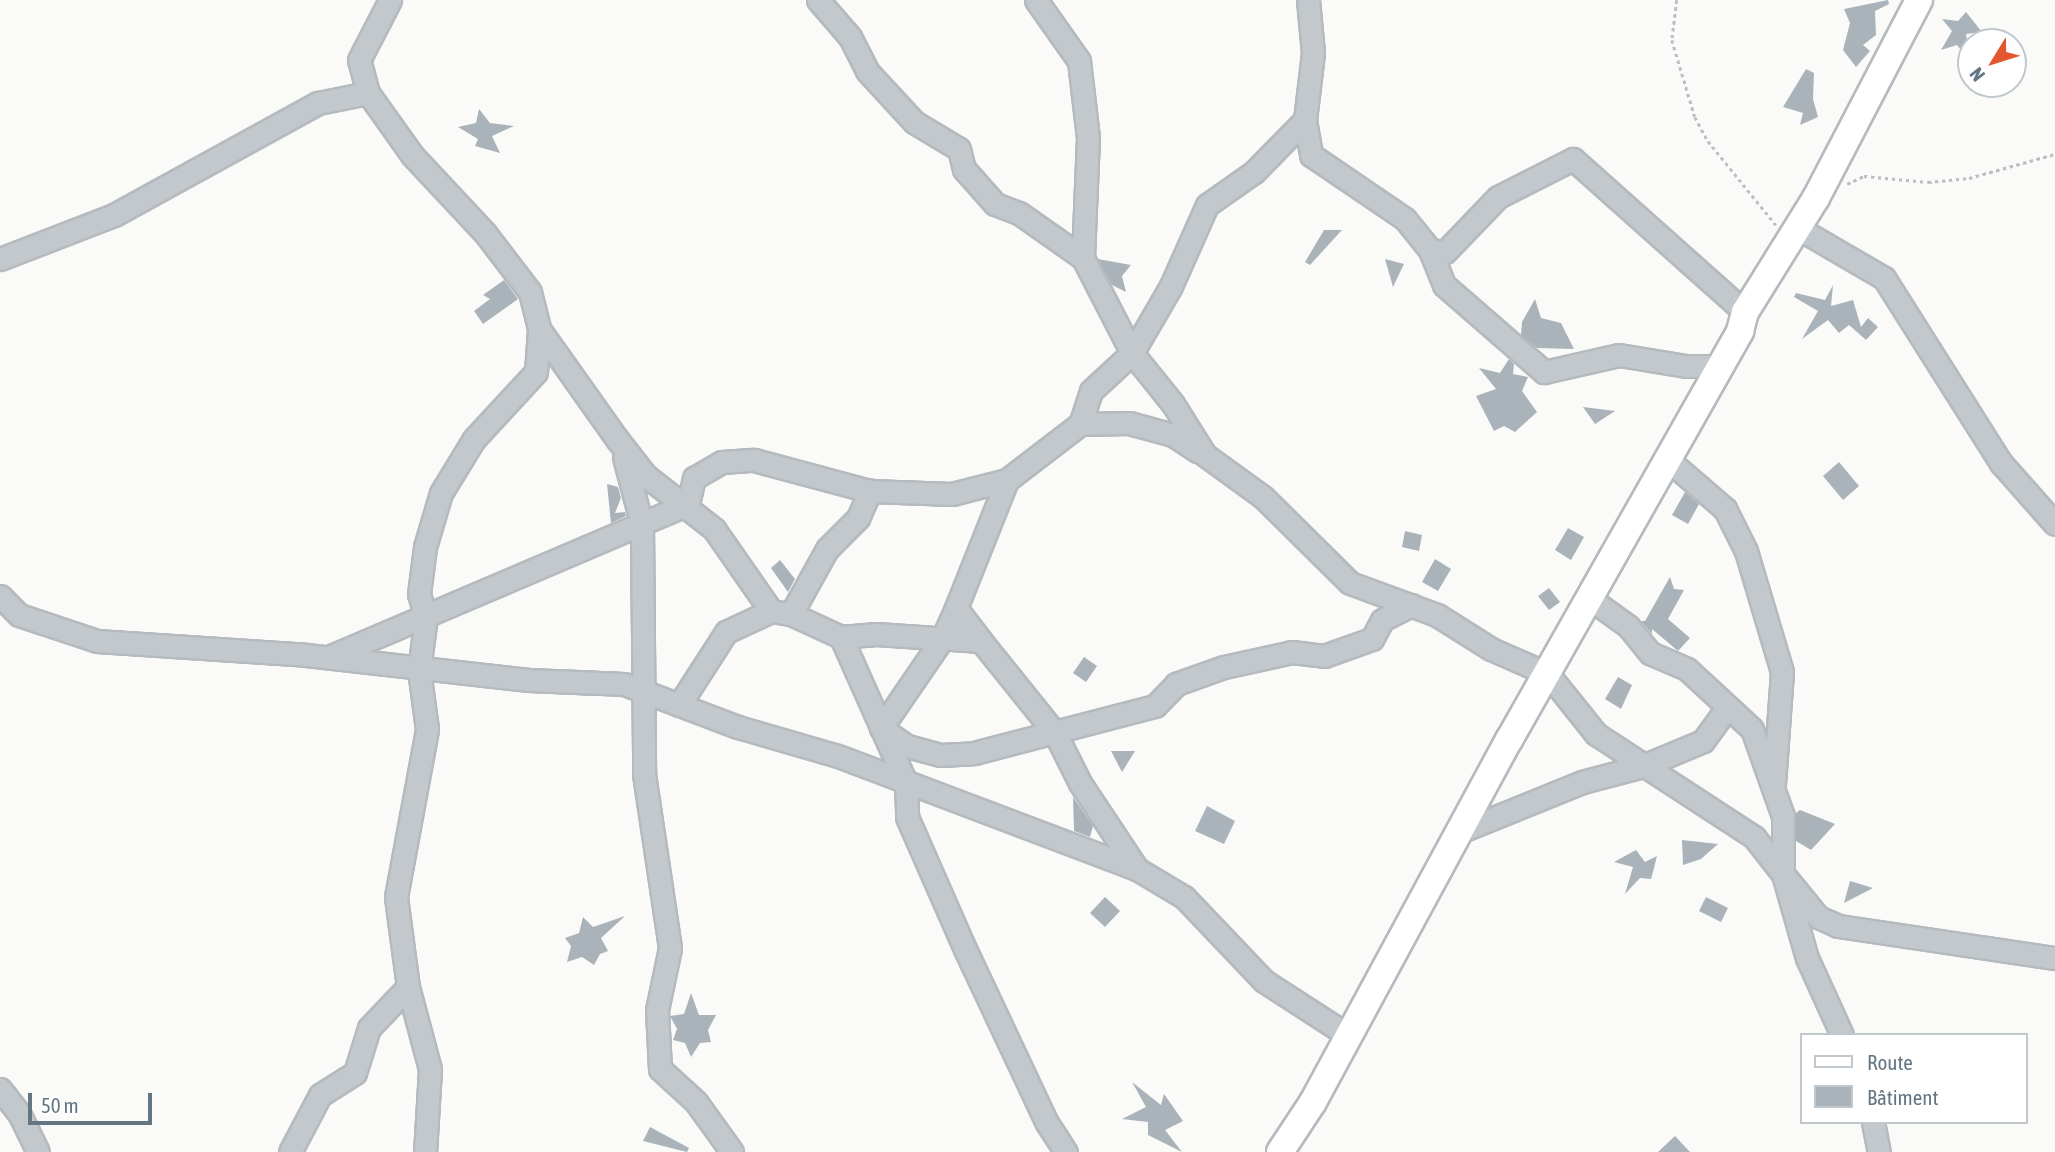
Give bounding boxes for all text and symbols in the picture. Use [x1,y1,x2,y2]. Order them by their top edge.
north arrow [1957,28,2027,98]
text: N [1965,64,1989,86]
legend [1800,1033,2027,1124]
text: Route [1867,1050,1913,1074]
scale bar [32,1078,156,1122]
text: Bâtiment [1867,1085,1938,1109]
text: 50 m [41,1093,79,1117]

